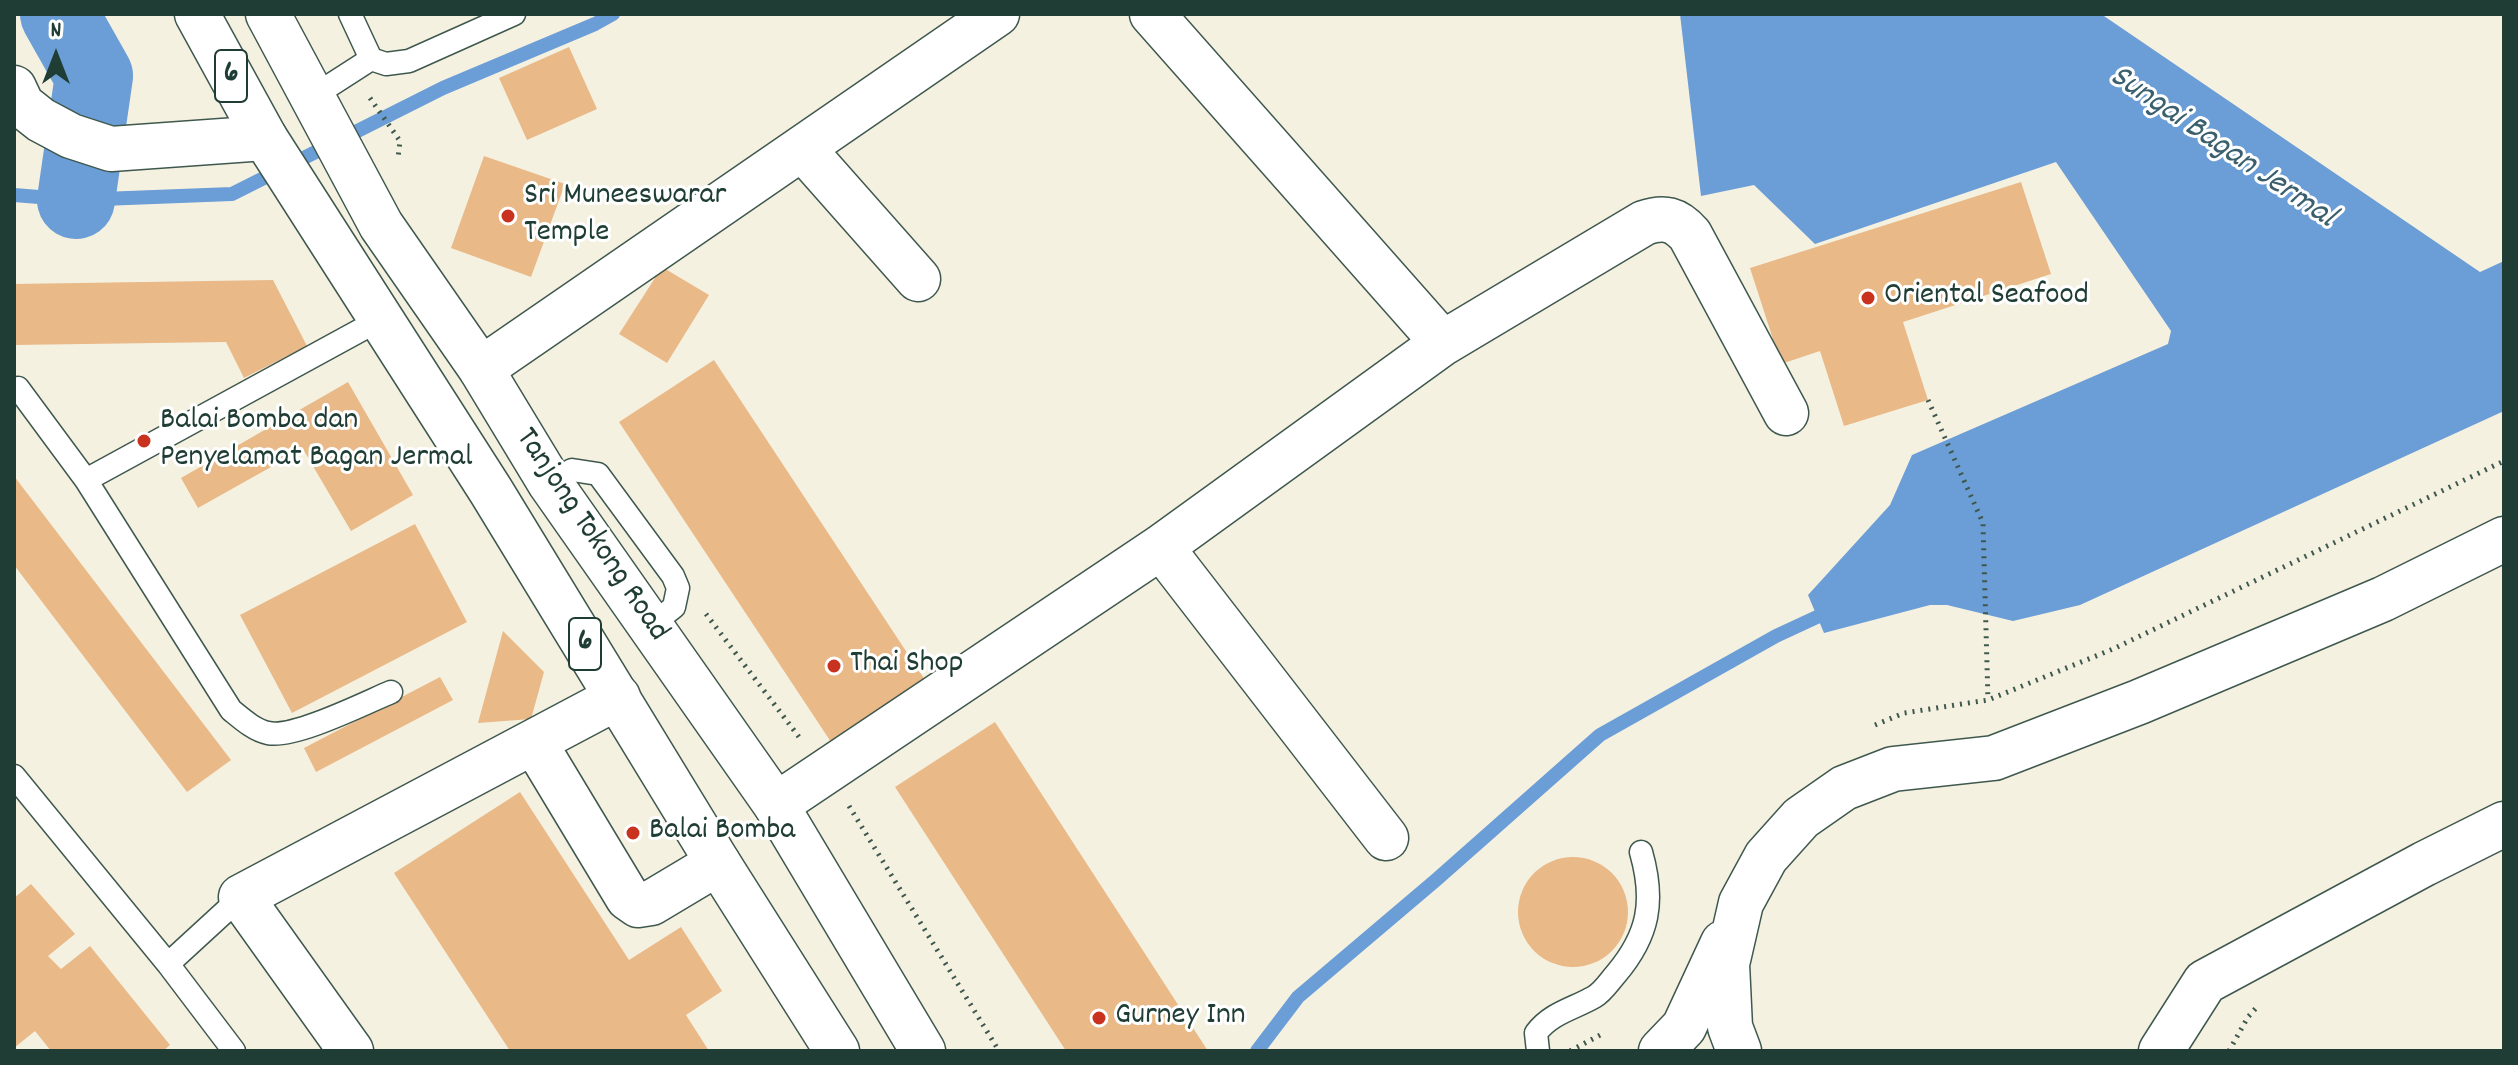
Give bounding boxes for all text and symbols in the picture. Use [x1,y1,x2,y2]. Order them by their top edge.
north arrow [16,16,96,96]
text: N [51,16,61,47]
road number: 6 [215,50,247,102]
water label: Sungai Bagan Jermal [2100,58,2342,240]
place label: Sri Muneeswarar Temple [524,179,726,254]
marker: Sri Muneeswarar Temple [499,207,517,225]
place label: Oriental Seafood [1884,279,2089,317]
marker: Oriental Seafood [1859,289,1877,307]
place label: Balai Bomba dan Penyelamat Bagan Jermal [160,404,473,479]
street label: Tanjong Tokong Road [505,422,675,650]
marker: Balai Bomba dan Penyelamat Bagan Jermal [135,432,153,450]
road number: 6 [569,618,601,670]
place label: Thai Shop [850,647,963,685]
marker: Thai Shop [825,657,843,675]
place label: Balai Bomba [649,814,795,852]
marker: Balai Bomba [624,824,642,842]
place label: Gurney Inn [1115,999,1245,1037]
marker: Gurney Inn [1090,1009,1108,1027]

